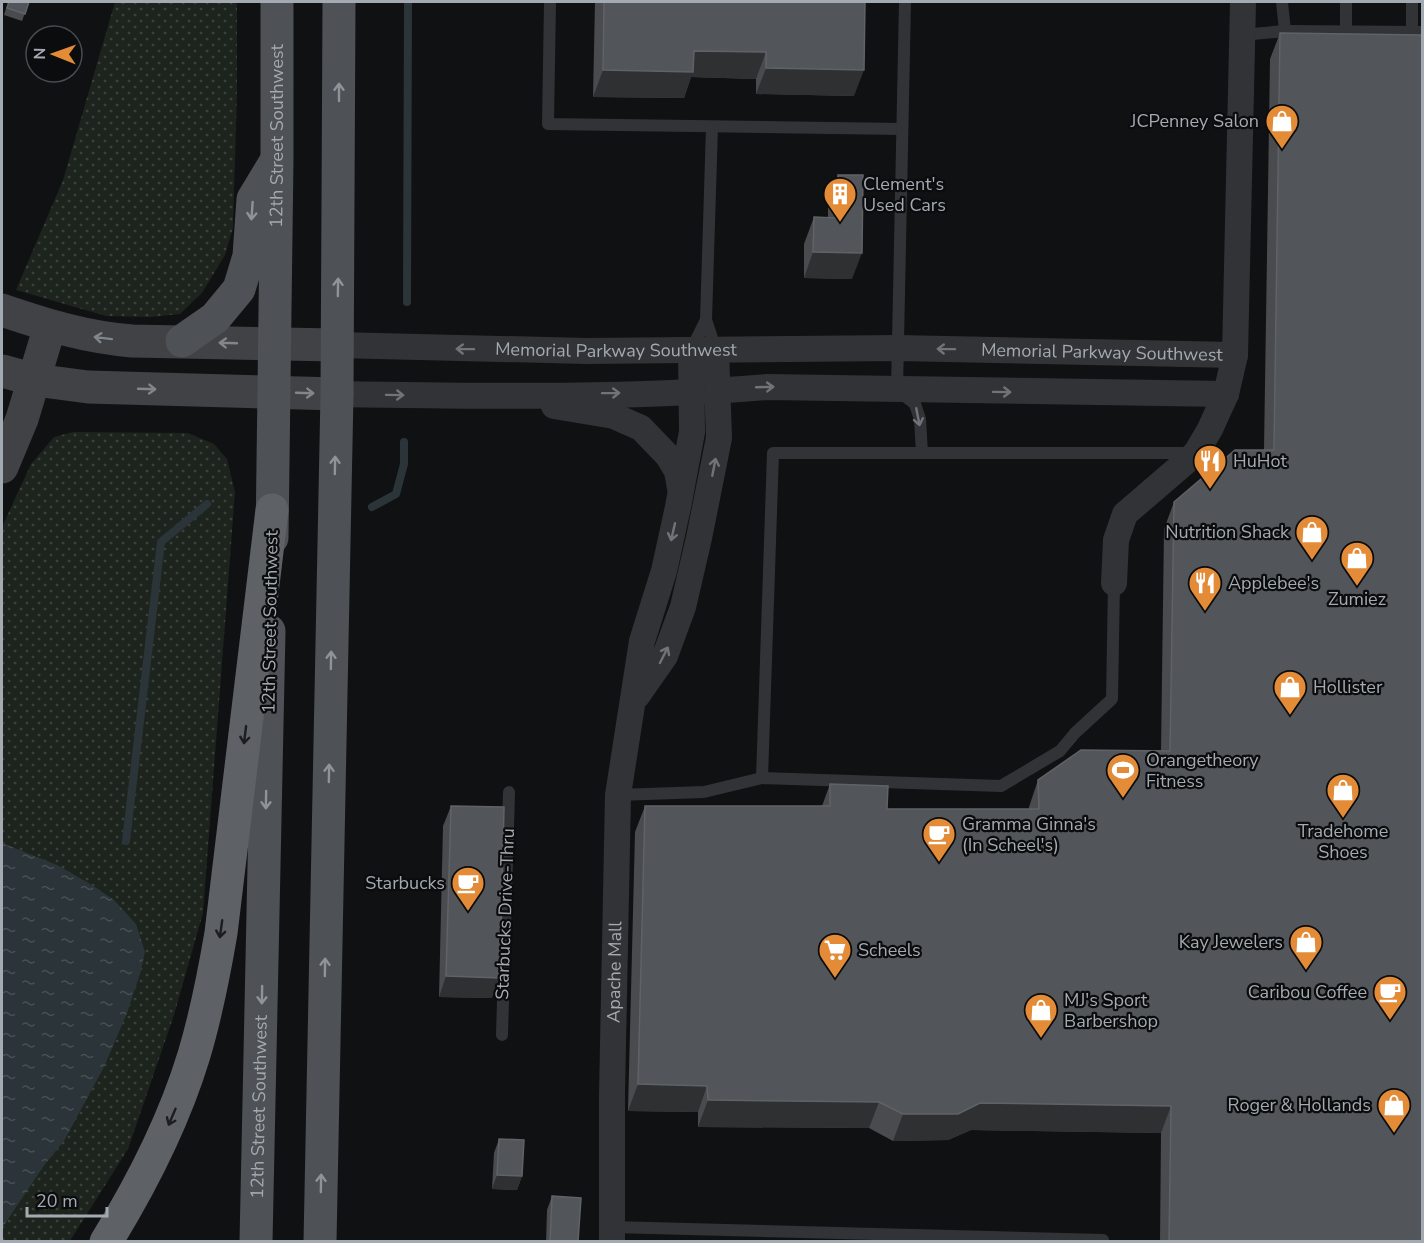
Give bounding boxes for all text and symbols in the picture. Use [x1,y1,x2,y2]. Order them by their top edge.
north arrow [24,24,84,84]
street label: 12th Street Southwest [264,43,289,228]
text: N [29,48,51,60]
one-way arrow [333,82,345,102]
shop icon: JCPenney Salon [1264,103,1300,150]
place label: JCPenney Salon [1130,109,1259,133]
place label: Clement's Used Cars [863,172,946,217]
building icon: Clement's Used Cars [822,176,858,223]
one-way arrow [247,200,258,220]
one-way arrow [332,277,344,297]
one-way arrow [93,332,113,343]
one-way arrow [218,337,238,349]
street label: Memorial Parkway Southwest [495,337,738,363]
street label: Memorial Parkway Southwest [981,338,1224,367]
one-way arrow [455,343,475,355]
one-way arrow [937,343,956,355]
one-way arrow [755,382,775,393]
one-way arrow [136,383,156,395]
one-way arrow [992,386,1012,397]
one-way arrow [295,387,315,398]
one-way arrow [601,388,621,399]
one-way arrow [385,389,405,400]
one-way arrow [913,407,925,426]
restaurant icon: HuHot [1192,443,1228,490]
place label: HuHot [1233,449,1287,473]
one-way arrow [329,456,341,476]
one-way arrow [709,458,720,478]
shop icon: Nutrition Shack [1294,514,1330,561]
place label: Nutrition Shack [1165,520,1290,544]
one-way arrow [666,522,678,541]
street label: 12th Street Southwest [256,529,284,714]
shop icon: Zumiez [1339,540,1375,587]
restaurant icon: Applebee's [1187,565,1223,612]
place label: Applebee's [1228,571,1319,595]
place label: Zumiez [1328,587,1386,611]
one-way arrow [658,646,670,664]
one-way arrow [325,651,337,671]
shop icon: Hollister [1272,669,1308,716]
place label: Hollister [1313,675,1383,699]
one-way arrow [239,725,250,745]
place label: Orangetheory Fitness [1146,748,1259,793]
sports icon: Orangetheory Fitness [1105,752,1141,799]
one-way arrow [323,764,335,784]
shop icon: Tradehome Shoes [1325,772,1361,819]
one-way arrow [260,789,272,809]
place label: Gramma Ginna's (In Scheel's) [962,812,1096,857]
cafe icon: Gramma Ginna's (In Scheel's) [921,816,957,863]
place label: Tradehome Shoes [1298,819,1388,864]
street label: Starbucks Drive-Thru [490,828,520,1000]
cafe icon: Starbucks [450,865,486,912]
place label: Starbucks [365,871,445,895]
one-way arrow [216,918,227,938]
street label: Apache Mall [601,920,627,1023]
shop icon: Kay Jewelers [1288,924,1324,971]
place label: Kay Jewelers [1179,930,1283,954]
supermarket icon: Scheels [817,932,853,979]
place label: Scheels [858,938,921,962]
one-way arrow [319,958,331,978]
cafe icon: Caribou Coffee [1372,974,1408,1021]
place label: Caribou Coffee [1248,980,1367,1004]
one-way arrow [256,984,267,1004]
place label: MJ's Sport Barbershop [1064,988,1158,1033]
shop icon: MJ's Sport Barbershop [1023,992,1059,1039]
street label: 12th Street Southwest [245,1014,273,1199]
shop icon: Roger & Hollands [1376,1087,1412,1134]
place label: Roger & Hollands [1228,1093,1371,1117]
one-way arrow [166,1107,177,1125]
one-way arrow [315,1174,327,1194]
scale bar [27,1180,106,1218]
text: 20 m [36,1189,78,1213]

